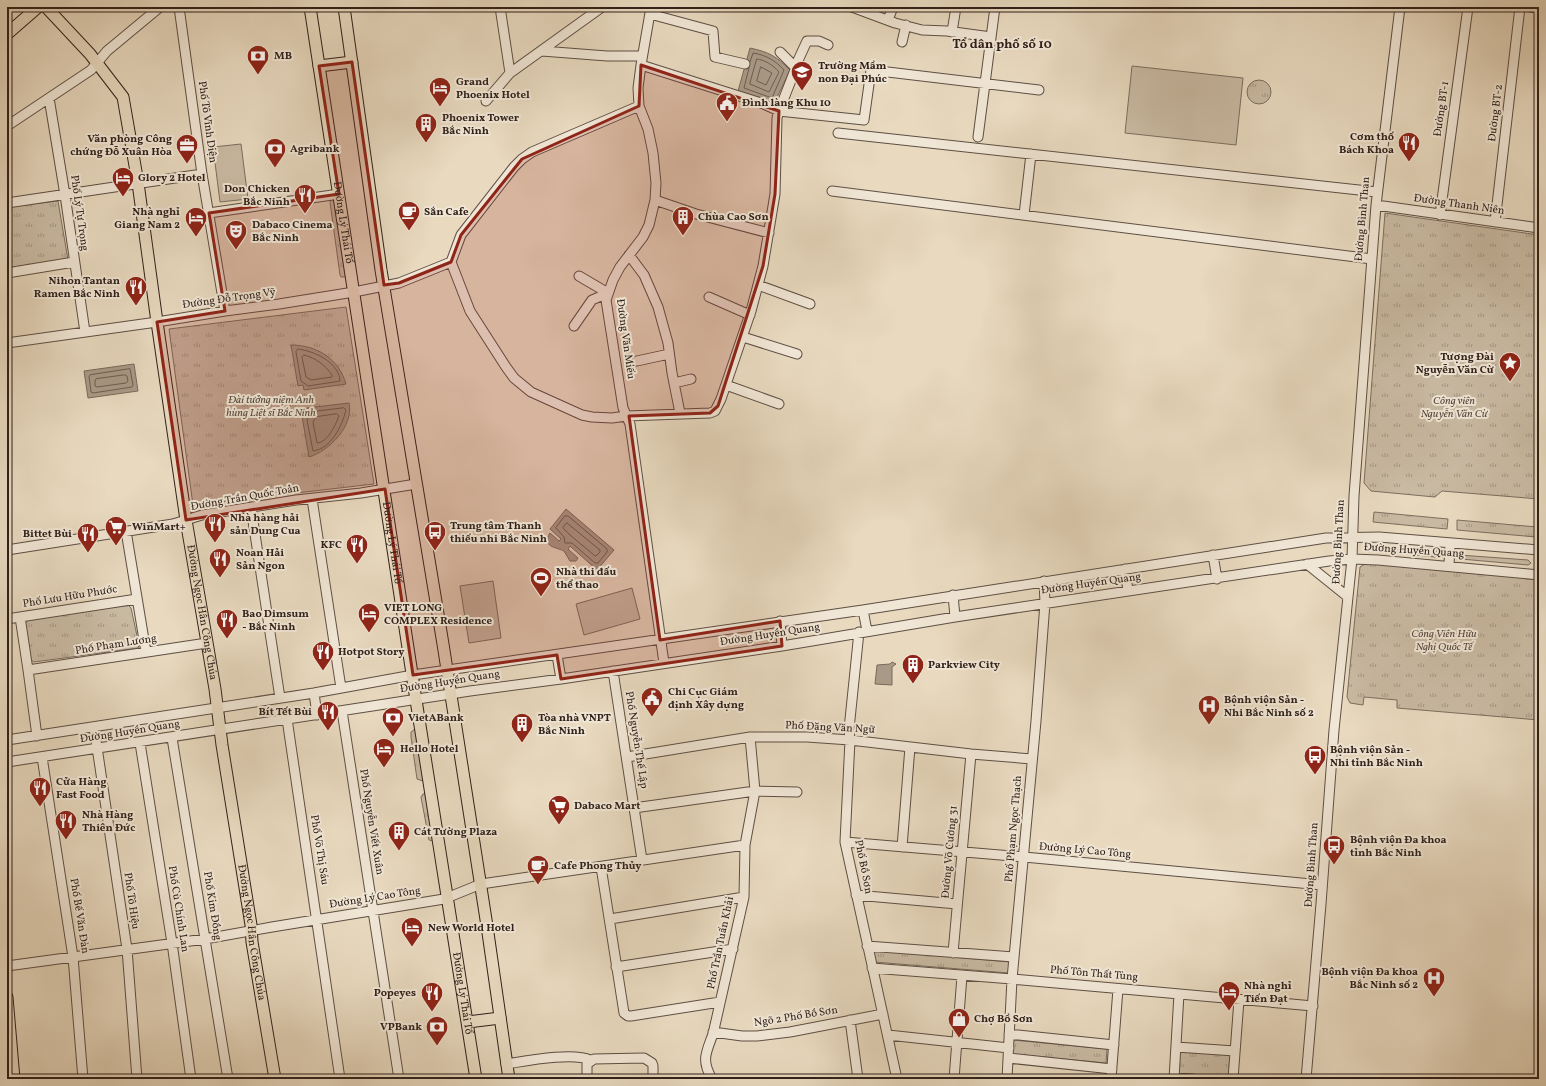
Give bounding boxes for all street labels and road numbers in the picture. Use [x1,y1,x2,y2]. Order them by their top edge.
street label: Phố Tô Vĩnh Diện [194,80,220,164]
street label: Đường BT-1 [1431,80,1453,138]
street label: Đường BT-2 [1485,83,1507,143]
street label: Phố Lý Tự Trọng [66,174,92,252]
street label: Đường Bình Than [1352,176,1374,262]
street label: Đường Lý Thái Tổ [329,180,357,265]
street label: Đường Thanh Niên [1413,191,1506,219]
street label: Đường Đỗ Trọng Vỹ [181,285,277,313]
street label: Đường Văn Miếu [612,298,638,380]
street label: Đường Trần Quốc Toản [190,481,301,515]
street label: Đường Bình Than [1329,499,1349,585]
street label: Đường Lý Thái Tổ [378,501,406,585]
street label: Đường Huyền Quang [1363,540,1465,562]
street label: Đường Ngọc Hân Công Chúa [183,543,221,682]
street label: Đường Huyền Quang [1040,569,1142,598]
street label: Phố Lưu Hữu Phước [22,582,118,612]
street label: Đường Huyền Quang [719,620,821,650]
street label: Phố Phạm Lương [74,631,158,659]
street label: Đường Huyền Quang [399,667,501,697]
street label: Phố Nguyễn Thế Lập [621,690,651,790]
street label: Đường Huyền Quang [79,717,181,747]
street label: Phố Đặng Văn Ngữ [785,718,875,738]
street label: Phố Nguyễn Viết Xuân [355,768,387,876]
street label: Phố Phạm Ngọc Thạch [1002,774,1026,883]
street label: Đường Võ Cường 31 [938,805,962,899]
street label: Phố Võ Thị Sáu [306,814,332,886]
street label: Đường Bình Than [1302,822,1322,908]
street label: Phố Bồ Sơn [850,839,876,896]
street label: Đường Lý Cao Tông [1038,840,1132,863]
street label: Đường Ngọc Hân Công Chúa [234,863,269,1002]
street label: Phố Cù Chính Lan [164,865,192,954]
street label: Phố Kim Đồng [199,870,225,942]
street label: Phố Tô Hiệu [120,872,142,930]
street label: Phố Bế Văn Đàn [66,877,92,955]
street label: Đường Lý Cao Tông [328,883,422,913]
street label: Phố Trần Tuấn Khải [704,895,738,991]
street label: Đường Lý Thái Tổ [449,951,476,1036]
street label: Phố Tôn Thất Tùng [1049,963,1139,985]
street label: Ngõ 2 Phố Bồ Sơn [753,1003,839,1031]

